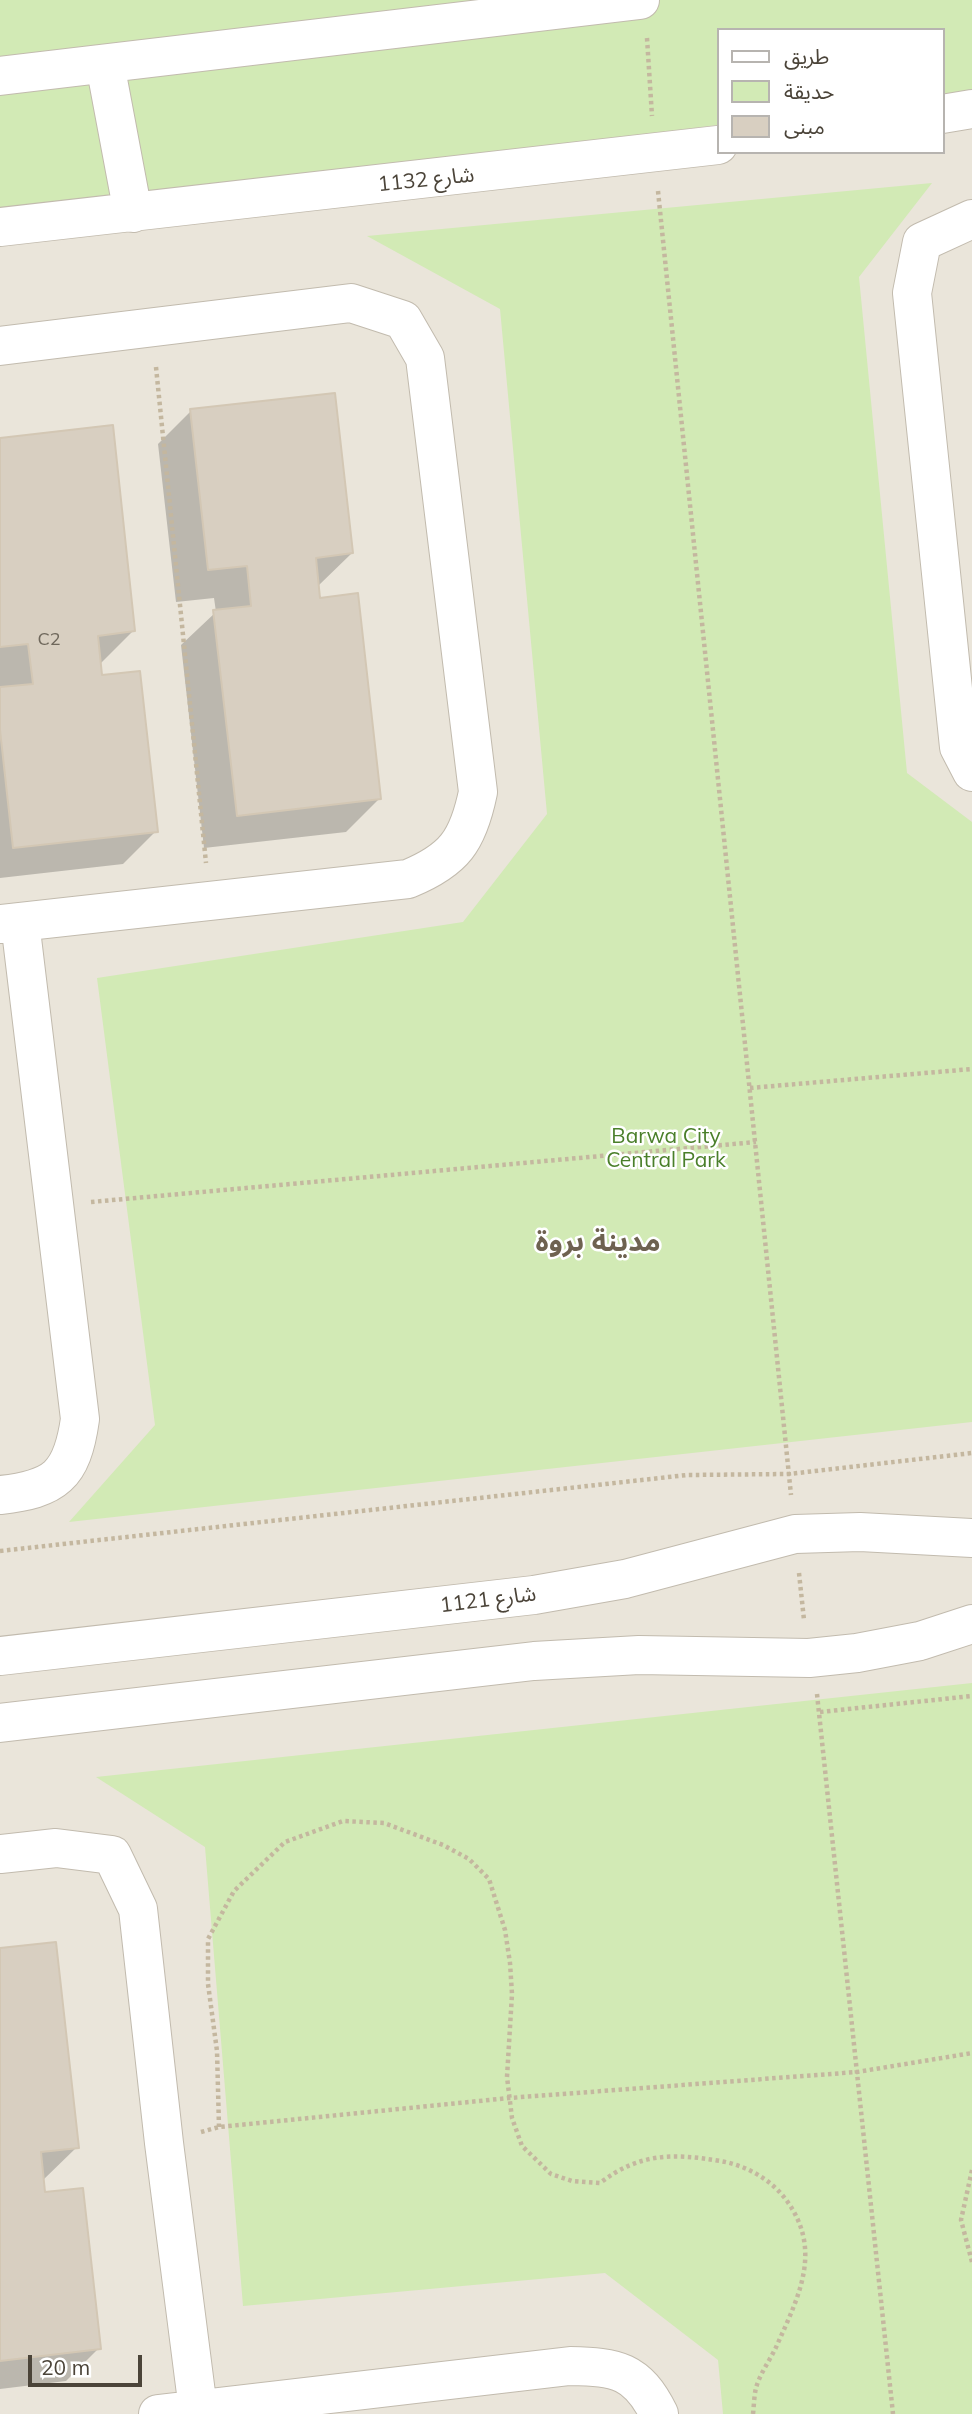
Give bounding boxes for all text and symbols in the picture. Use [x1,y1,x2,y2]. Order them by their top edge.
legend [716,28,944,154]
text: طريق [784,43,829,69]
text: حديقة [784,78,834,104]
text: مبنى [784,113,825,139]
street label: شارع 1132 [377,162,475,198]
house number: C2 [37,629,61,651]
park label: Barwa City Central Park [606,1124,726,1174]
district label: مدينة بروة [536,1226,660,1260]
street label: شارع 1121 [438,1582,538,1618]
scale bar [32,2340,145,2384]
text: 20 m [41,2354,90,2380]

